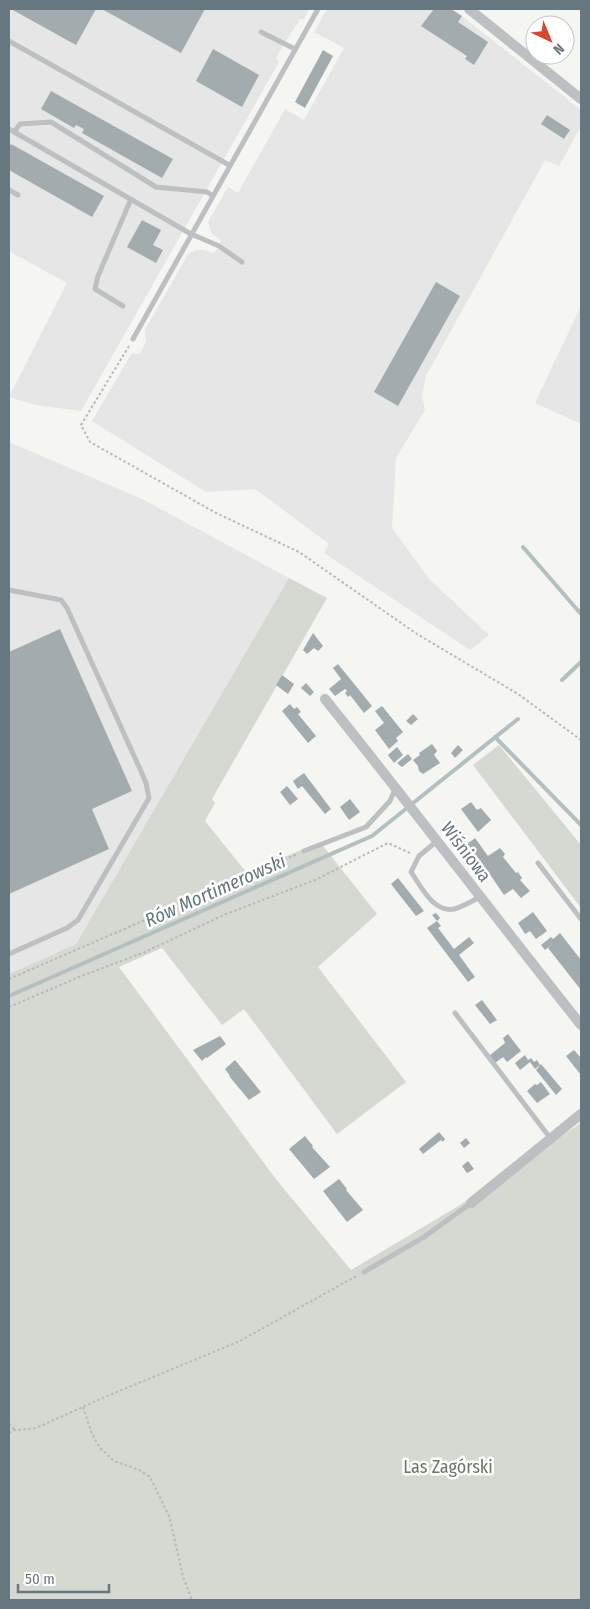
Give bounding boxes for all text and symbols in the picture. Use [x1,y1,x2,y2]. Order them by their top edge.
north arrow [525,15,575,65]
text: N [550,40,568,58]
street label: Wiśniowa [436,818,496,887]
water label: Rów Mortimerowski [141,849,289,932]
park label: Las Zagórski [403,1456,493,1478]
scale bar [18,1562,109,1594]
text: 50 m [25,1570,55,1588]

